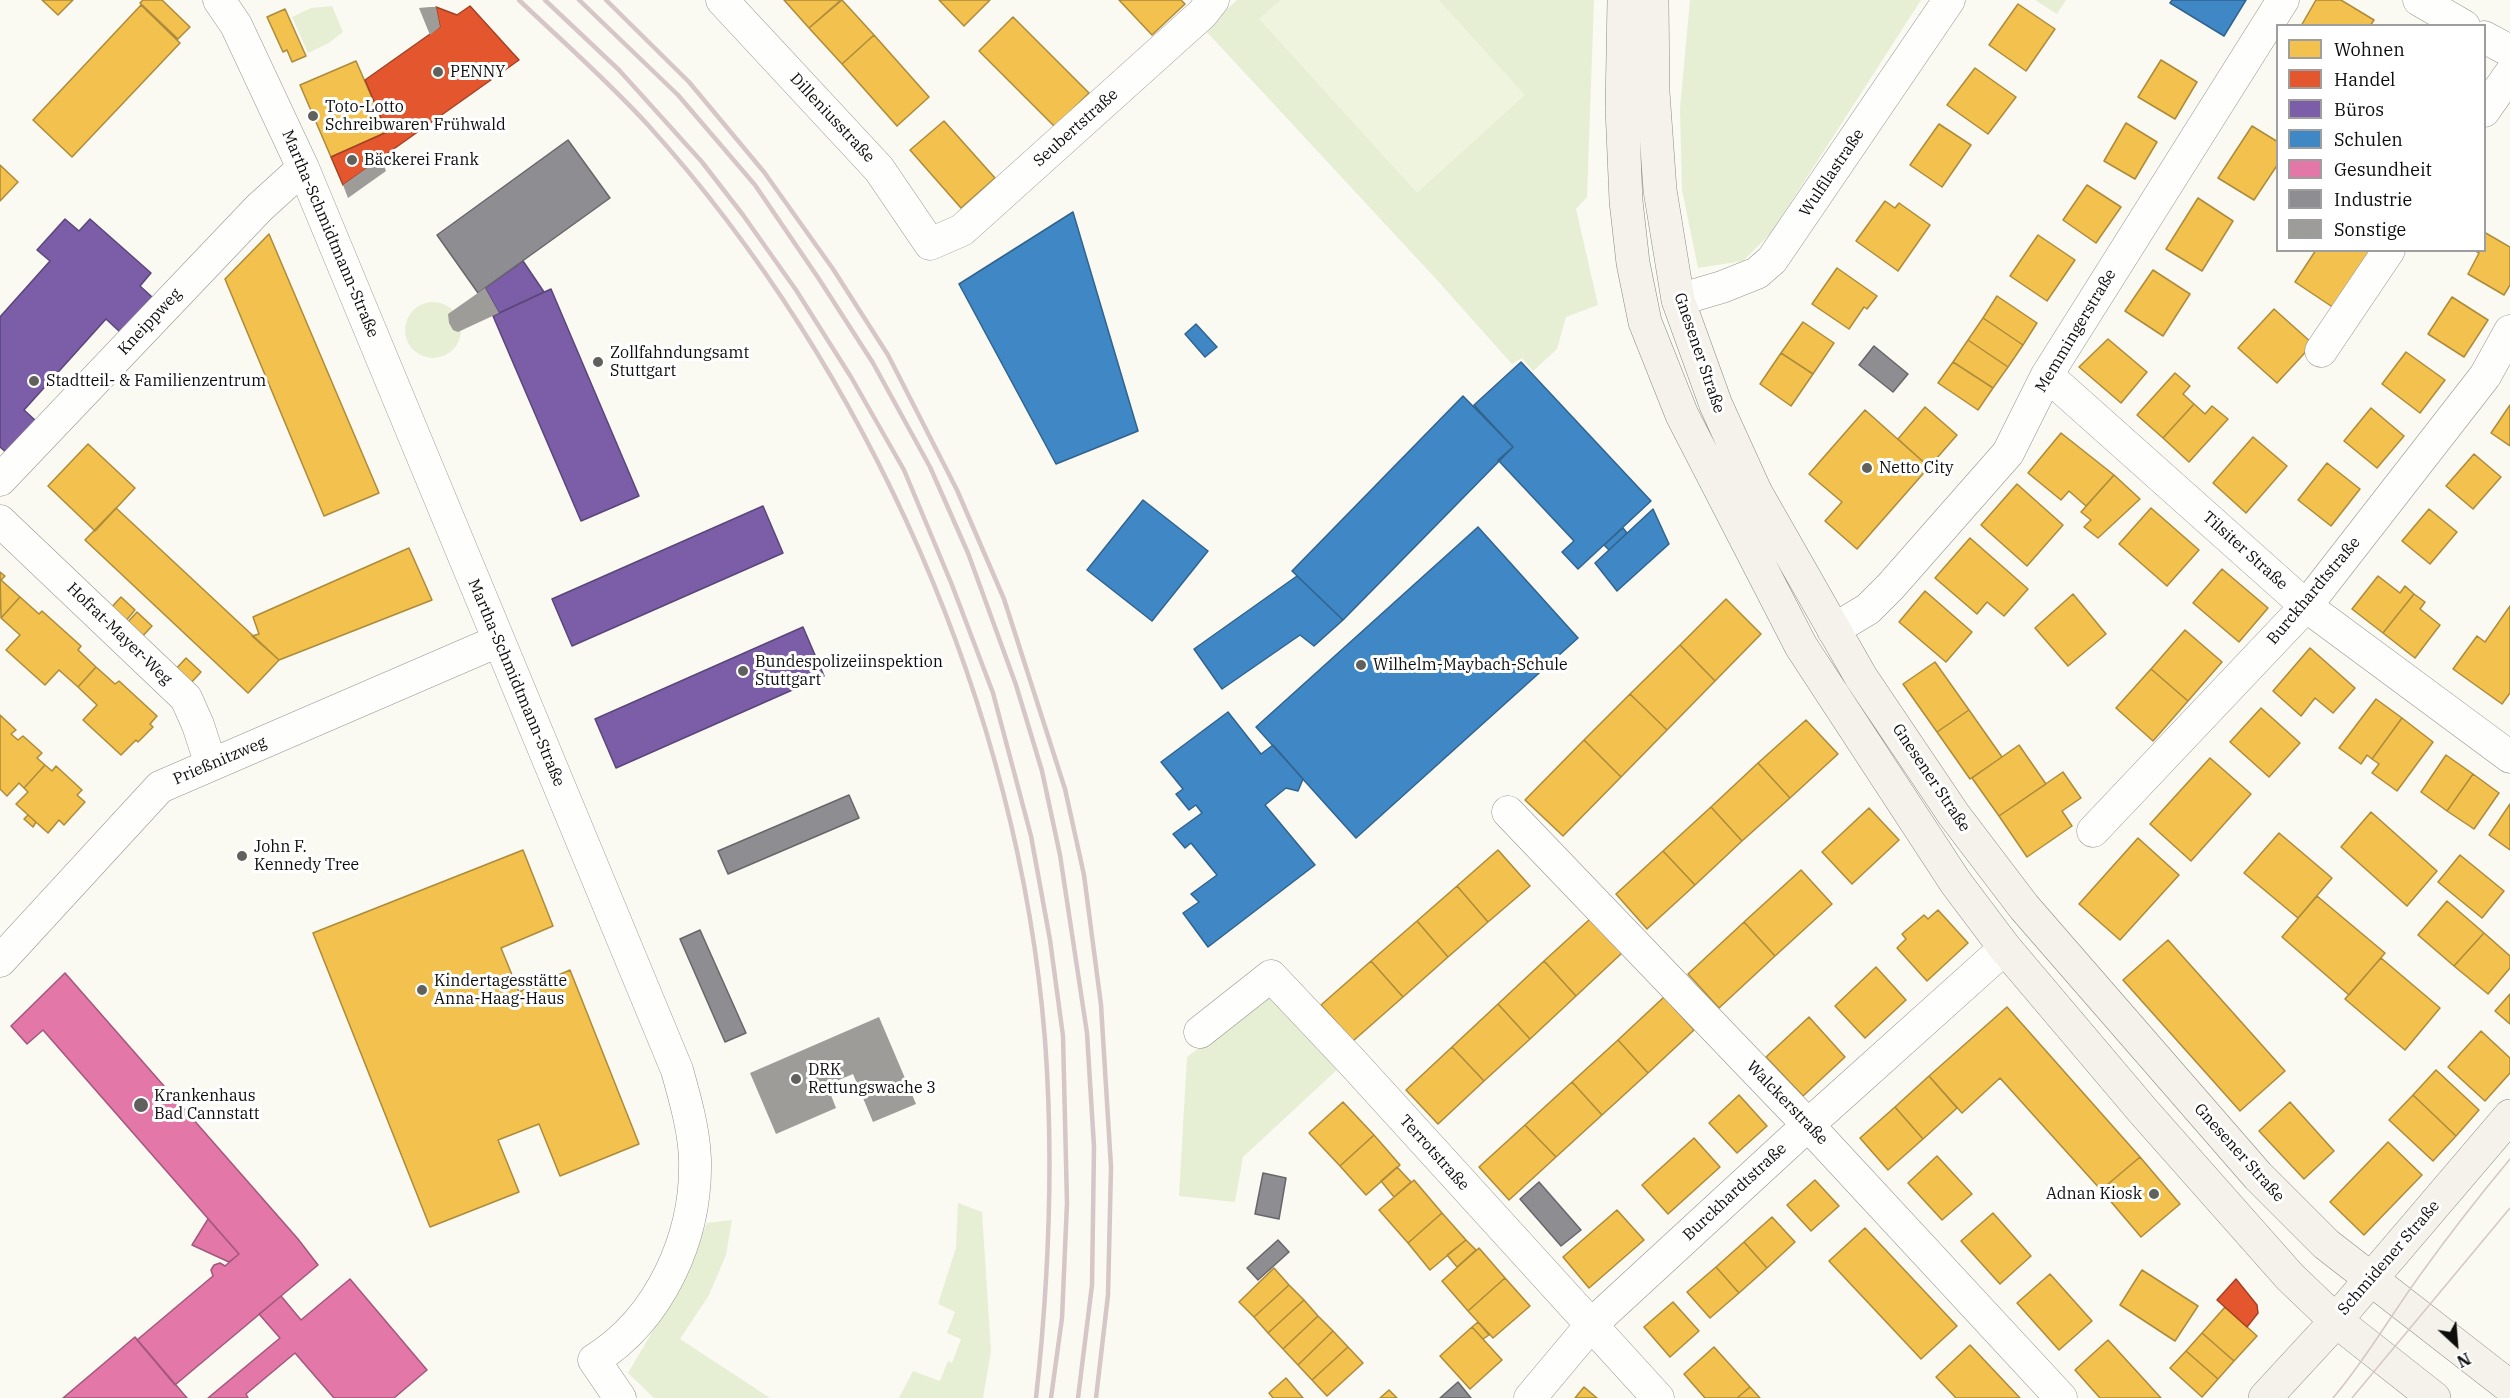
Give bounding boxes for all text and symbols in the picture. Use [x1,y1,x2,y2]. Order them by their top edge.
legend [2276,24,2486,252]
text: Wohnen [2334,38,2405,61]
place label: PENNY [450,62,505,82]
marker: PENNY [431,65,445,79]
text: Handel [2334,68,2396,91]
street label: Dilleniusstraße [786,69,878,167]
street label: Seubertstraße [1030,85,1122,171]
place label: Toto-Lotto Schreibwaren Frühwald [325,97,506,135]
text: Büros [2334,98,2384,121]
marker: Toto-Lotto Schreibwaren Frühwald [306,109,320,123]
street label: Wulfilastraße [1796,125,1868,221]
street label: Martha-Schmidtmann-Straße [277,127,383,341]
text: Schulen [2334,128,2403,151]
place label: Bäckerei Frank [364,150,479,170]
marker: Bäckerei Frank [345,153,359,167]
text: Gesundheit [2334,158,2432,181]
text: Industrie [2334,188,2412,211]
text: Sonstige [2334,218,2406,241]
street label: Memmingerstraße [2032,266,2120,396]
street label: Kneippweg [114,285,186,359]
street label: Gnesener Straße [1669,290,1729,416]
place label: Zollfahndungsamt Stuttgart [610,343,749,381]
marker: Zollfahndungsamt Stuttgart [591,355,605,369]
place label: Stadtteil- & Familienzentrum [46,371,266,391]
marker: Stadtteil- & Familienzentrum [27,374,41,388]
place label: Netto City [1879,458,1953,478]
marker: Netto City [1860,461,1874,475]
street label: Tilsiter Straße [2199,508,2291,594]
street label: Burckhardtstraße [2263,533,2365,649]
street label: Martha-Schmidtmann-Straße [463,576,569,790]
street label: Hofrat-Mayer-Weg [62,579,176,689]
place label: Bundespolizeiinspektion Stuttgart [755,652,943,690]
place label: Wilhelm-Maybach-Schule [1373,655,1568,675]
marker: Wilhelm-Maybach-Schule [1354,658,1368,672]
marker: Bundespolizeiinspektion Stuttgart [736,664,750,678]
street label: Gnesener Straße [1888,720,1974,836]
street label: Prießnitzweg [170,733,270,789]
place label: John F. Kennedy Tree [254,837,359,875]
marker: John F. Kennedy Tree [235,849,249,863]
place label: Kindertagesstätte Anna-Haag-Haus [434,971,567,1009]
marker: Kindertagesstätte Anna-Haag-Haus [415,983,429,997]
street label: Walckerstraße [1742,1057,1832,1149]
place label: DRK Rettungswache 3 [808,1060,936,1098]
marker: DRK Rettungswache 3 [789,1072,803,1086]
place label: Krankenhaus Bad Cannstatt [154,1086,259,1124]
marker: Krankenhaus Bad Cannstatt [132,1096,150,1114]
street label: Gnesener Straße [2190,1100,2288,1206]
street label: Terrotstraße [1395,1111,1473,1195]
street label: Burckhardtstraße [1679,1139,1791,1245]
place label: Adnan Kiosk [2046,1184,2142,1204]
marker: Adnan Kiosk [2147,1187,2161,1201]
street label: Schmidener Straße [2334,1197,2444,1319]
north arrow [2426,1314,2486,1374]
text: N [2454,1348,2474,1372]

